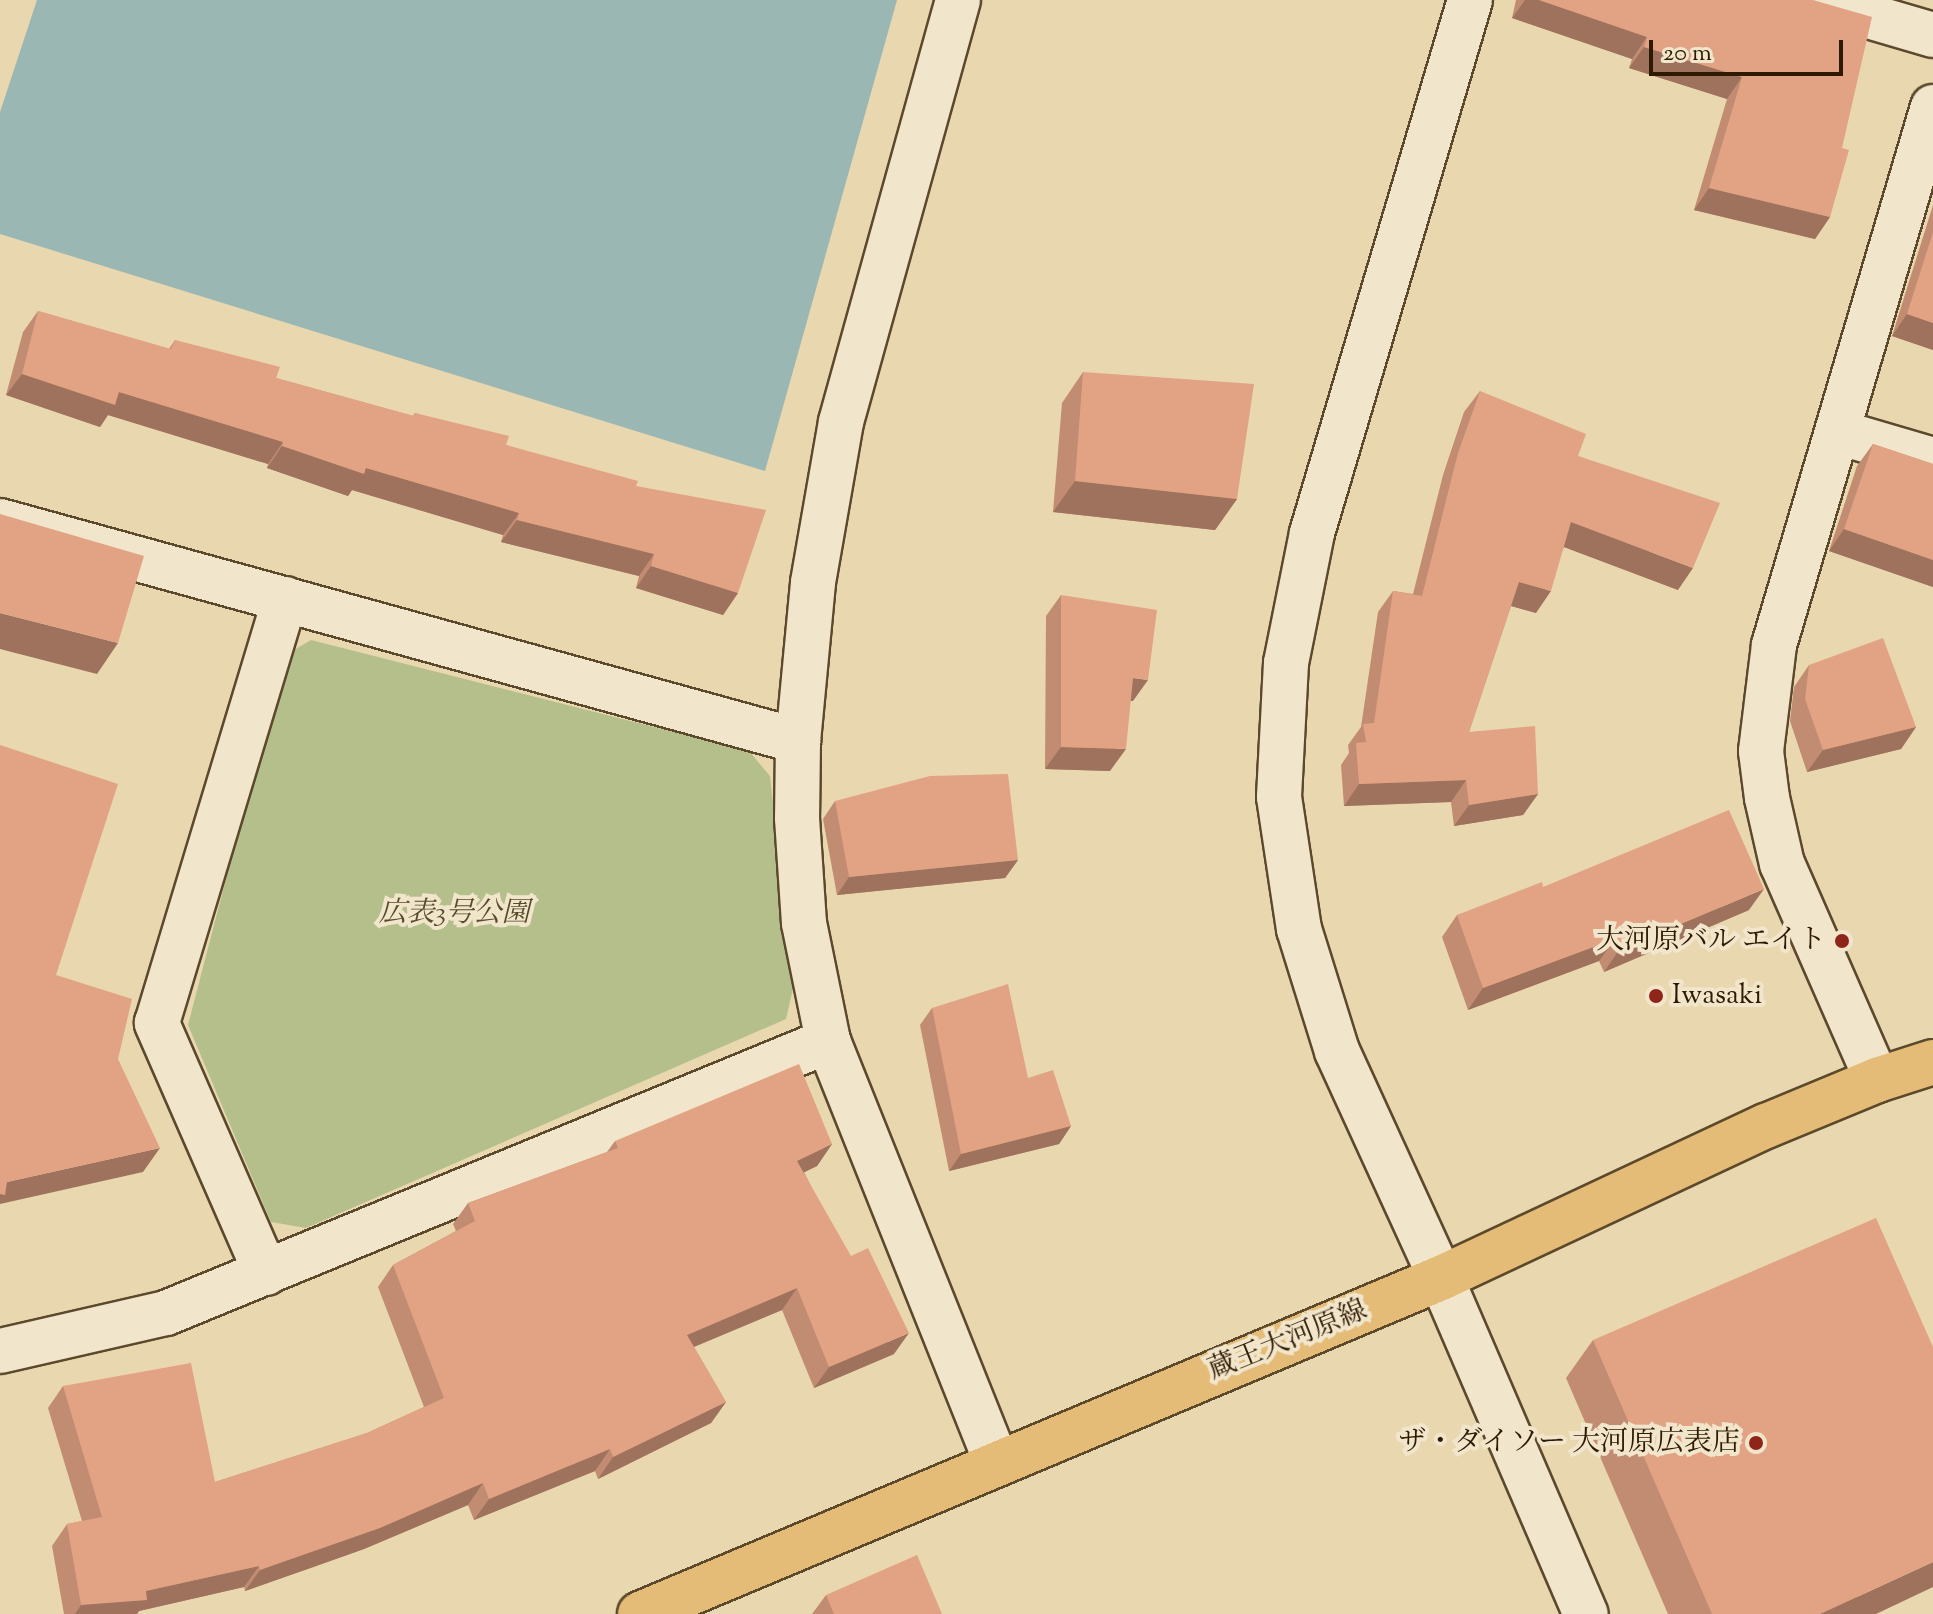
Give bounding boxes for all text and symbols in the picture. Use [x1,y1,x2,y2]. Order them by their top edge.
scale bar [1653,24,1847,74]
text: 20 m [1663,37,1712,71]
park label: 広表3号公園 [379,897,529,931]
place label: 大河原バル エイト [1596,924,1826,958]
marker: 大河原バル エイト [1833,932,1851,950]
place label: Iwasaki [1672,979,1762,1013]
marker: Iwasaki [1647,987,1665,1005]
street label: 蔵王大河原線 [1204,1294,1372,1388]
place label: ザ・ダイソー 大河原広表店 [1398,1426,1740,1460]
marker: ザ・ダイソー 大河原広表店 [1747,1434,1765,1452]

